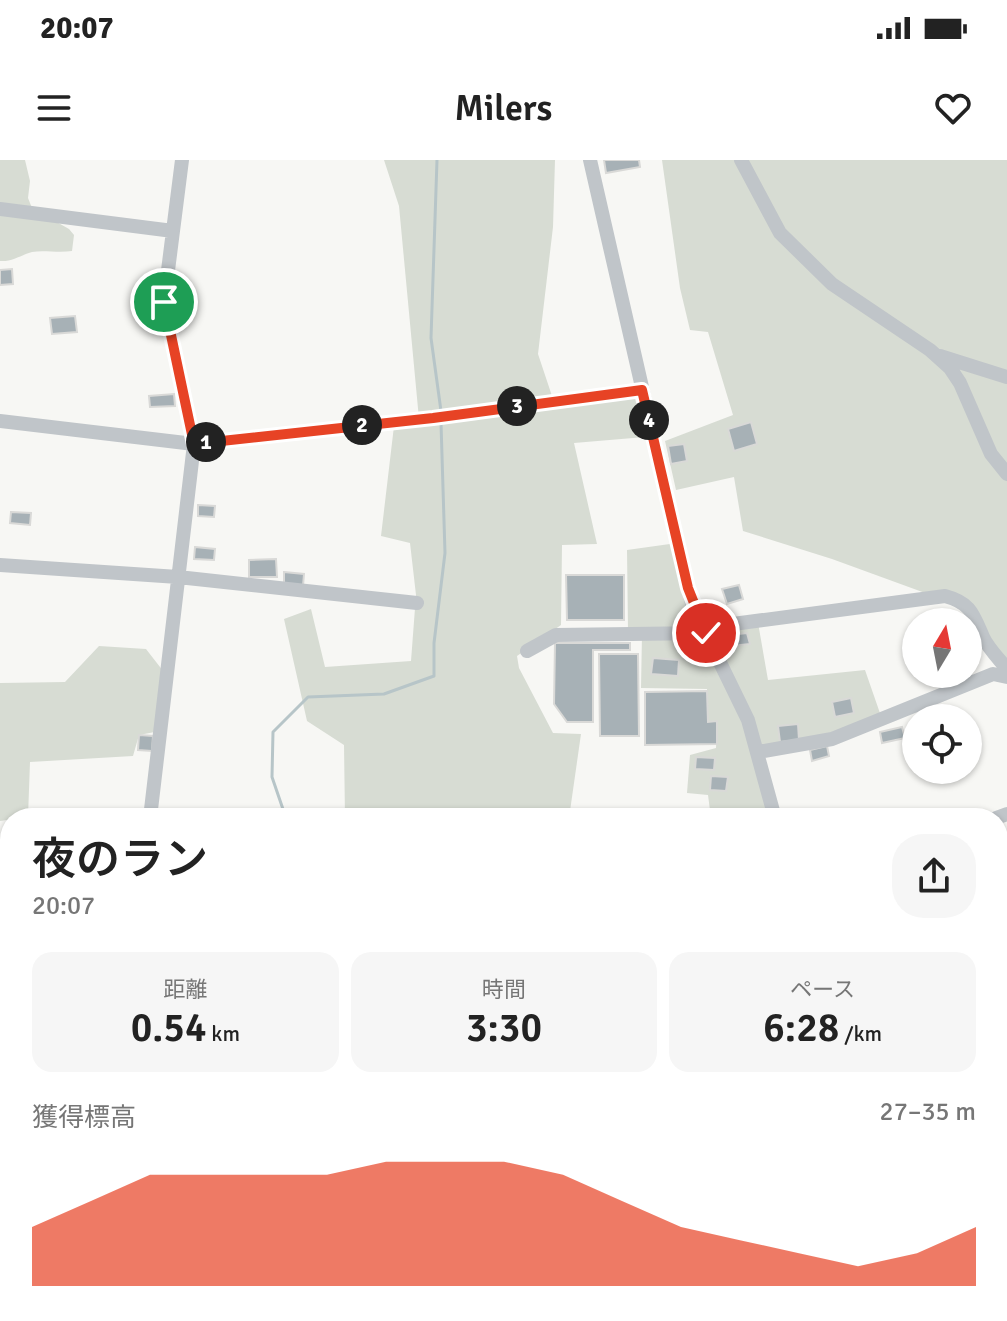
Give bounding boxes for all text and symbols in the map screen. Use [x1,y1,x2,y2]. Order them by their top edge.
text: 20:07 [40,10,114,47]
icon: menu [32,86,76,130]
text: Milers [455,86,552,131]
icon: heart [931,86,975,130]
pin [130,268,198,336]
icon: arrive [142,280,186,324]
pin: 3 [497,386,537,426]
text: 3 [511,392,523,419]
pin: 4 [629,400,669,440]
pin: 2 [342,405,382,445]
text: 4 [643,406,655,433]
text: 2 [356,411,368,438]
pin: 1 [186,422,226,462]
text: 1 [200,428,212,455]
pin [672,599,740,667]
north arrow [902,608,982,688]
map controls [902,608,982,784]
icon: check [684,611,728,655]
button: locate [902,704,982,784]
text: 夜のラン [32,833,208,887]
button: share [892,834,976,918]
text: 20:07 [32,890,95,922]
text: 距離 [163,976,207,1003]
text: 時間 [482,976,526,1003]
text: ペース [790,976,855,1003]
text: 0.54 [131,1003,207,1053]
text: 3:30 [466,1003,542,1053]
text: 6:28 [763,1003,839,1053]
text: km [207,1020,240,1047]
text: /km [839,1020,882,1047]
text: 27–35 m [880,1096,976,1128]
text: 獲得標高 [32,1102,136,1134]

